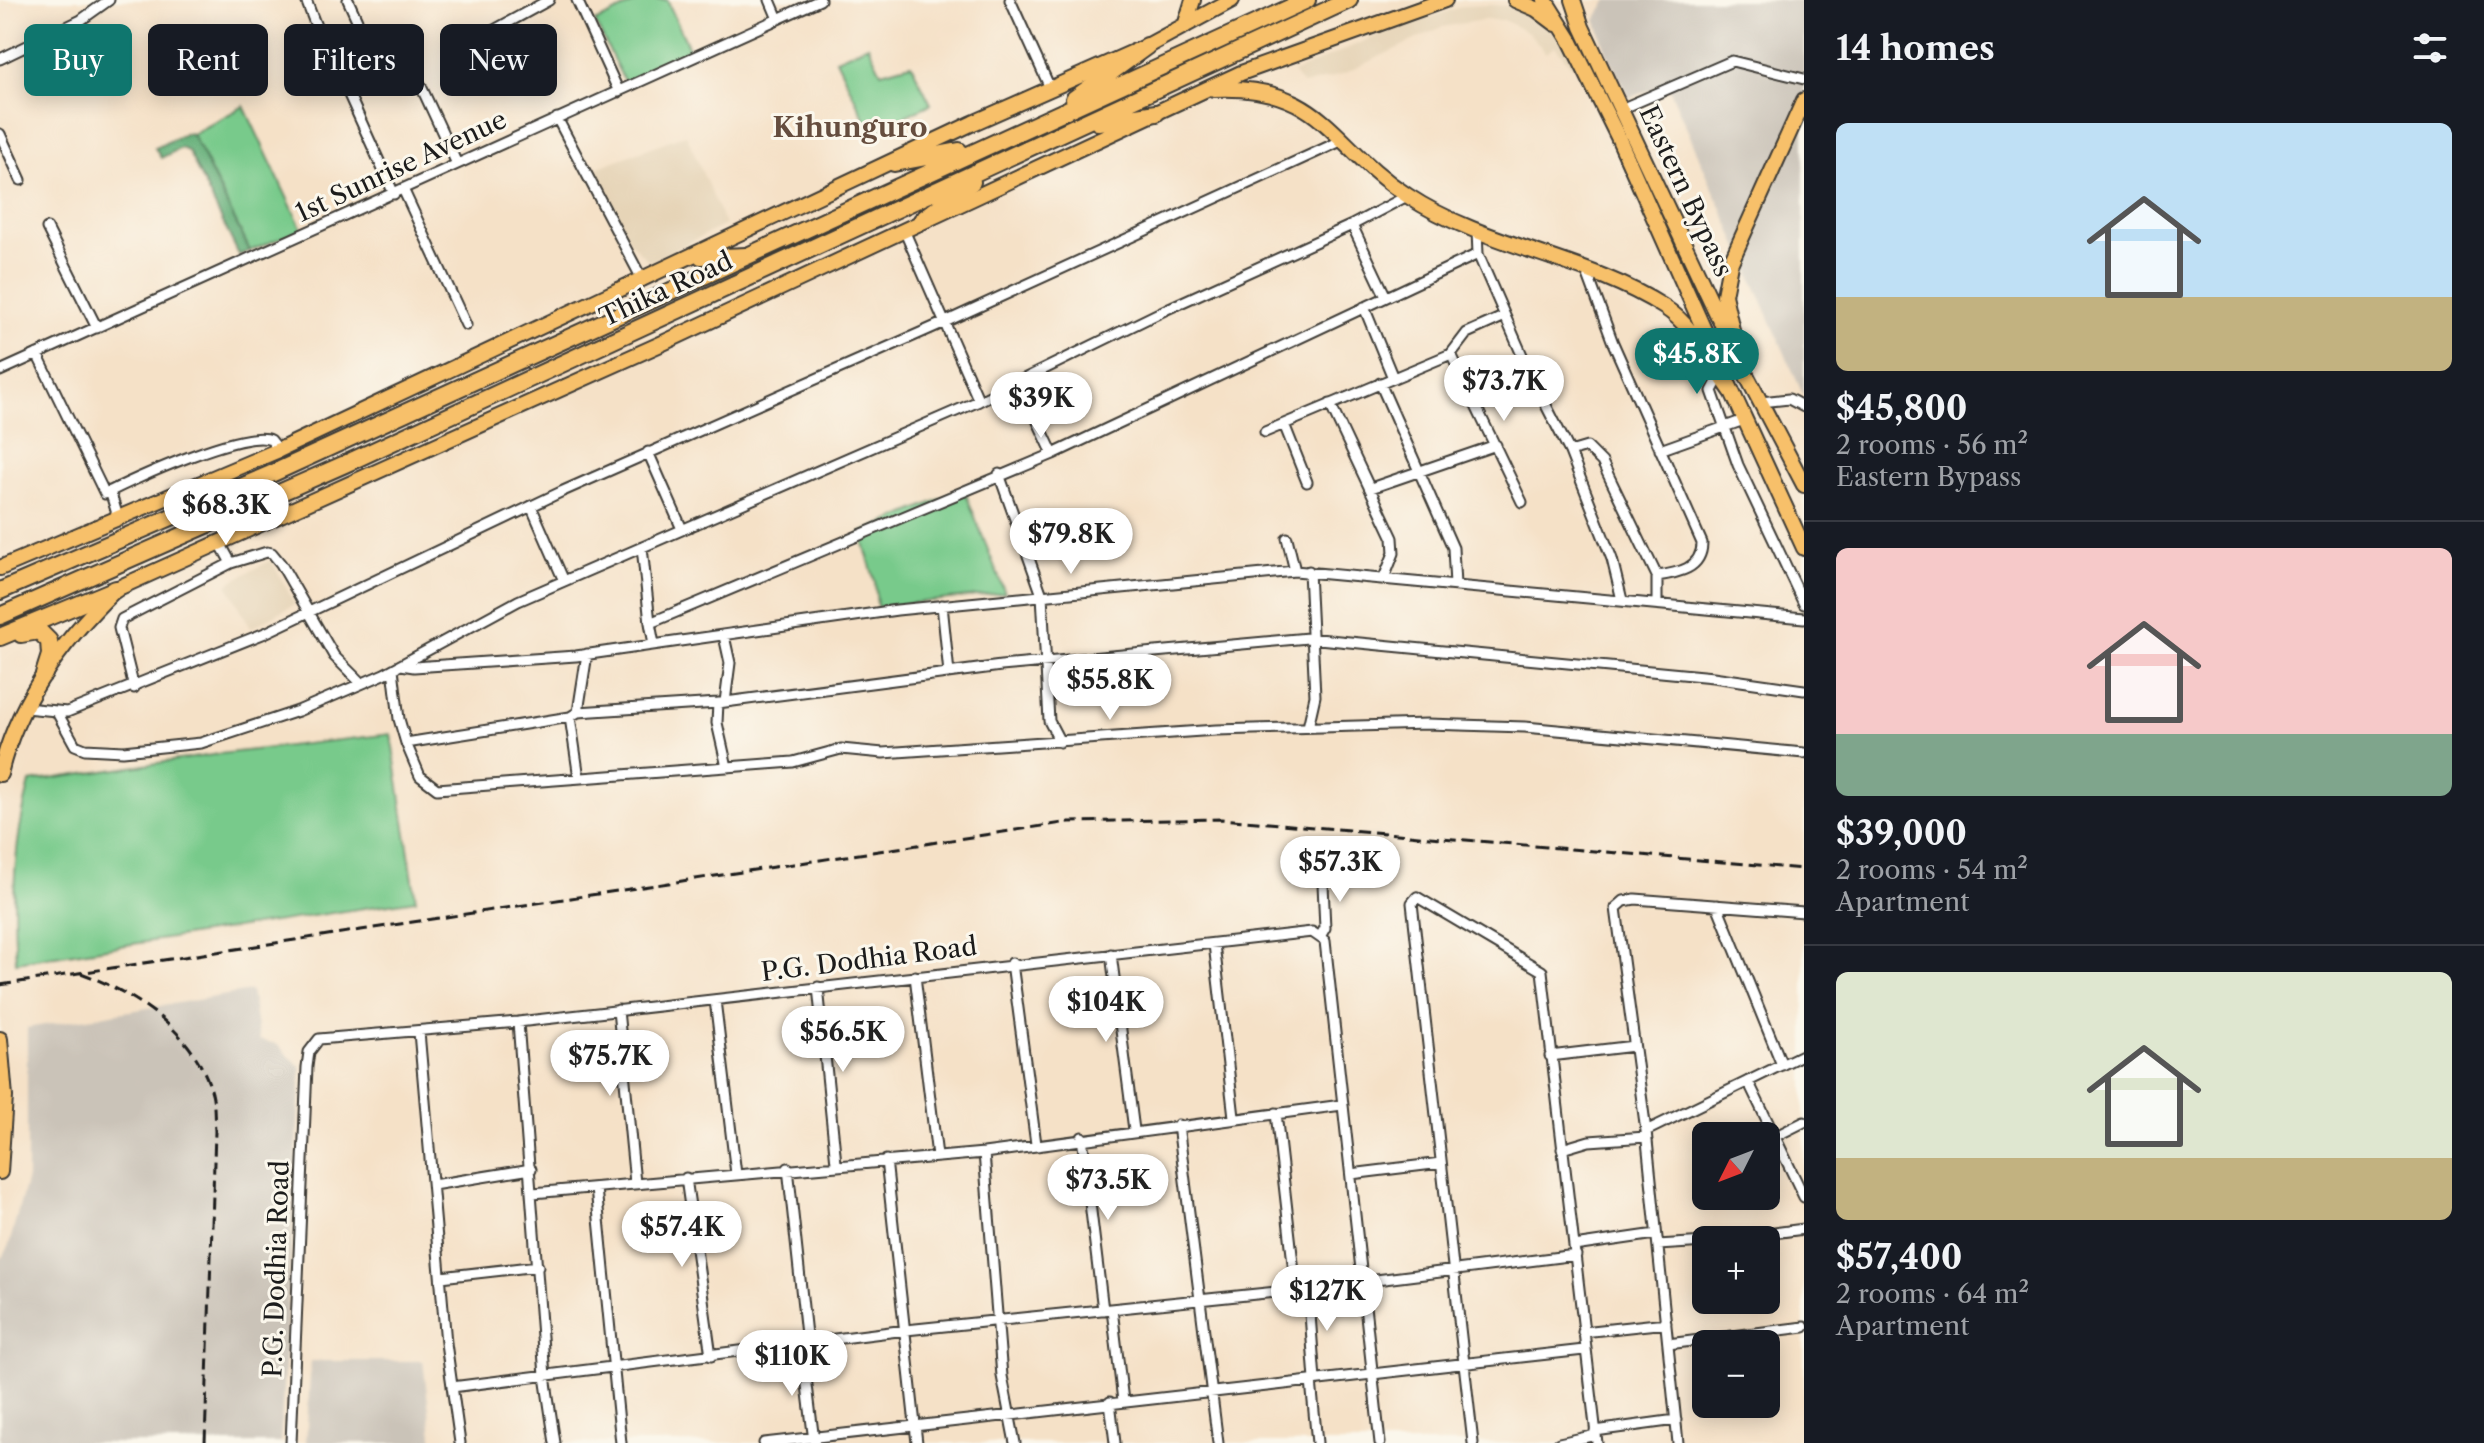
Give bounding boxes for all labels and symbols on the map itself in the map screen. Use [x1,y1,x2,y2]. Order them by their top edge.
street label: Eastern Bypass [1632,100,1740,282]
street label: 1st Sunrise Avenue [290,103,512,229]
district label: Kihunguro [772,110,928,144]
street label: Thika Road [595,244,738,334]
pin: $45.8K [1632,328,1762,396]
pin: $73.7K [1439,355,1569,423]
pin: $39K [994,372,1088,440]
pin: $68.3K [161,479,291,547]
pin: $79.8K [1006,508,1136,576]
pin: $55.8K [1045,654,1175,722]
pin: $57.3K [1275,836,1405,904]
street label: P.G. Dodhia Road [759,930,979,988]
pin: $104K [1050,976,1162,1044]
pin: $56.5K [778,1006,908,1074]
pin: $75.7K [545,1030,675,1098]
north arrow [1692,1122,1780,1210]
pin: $73.5K [1043,1154,1173,1222]
street label: P.G. Dodhia Road [256,1160,296,1378]
pin: $57.4K [617,1201,747,1269]
pin: $127K [1271,1265,1383,1333]
pin: $110K [736,1330,848,1398]

